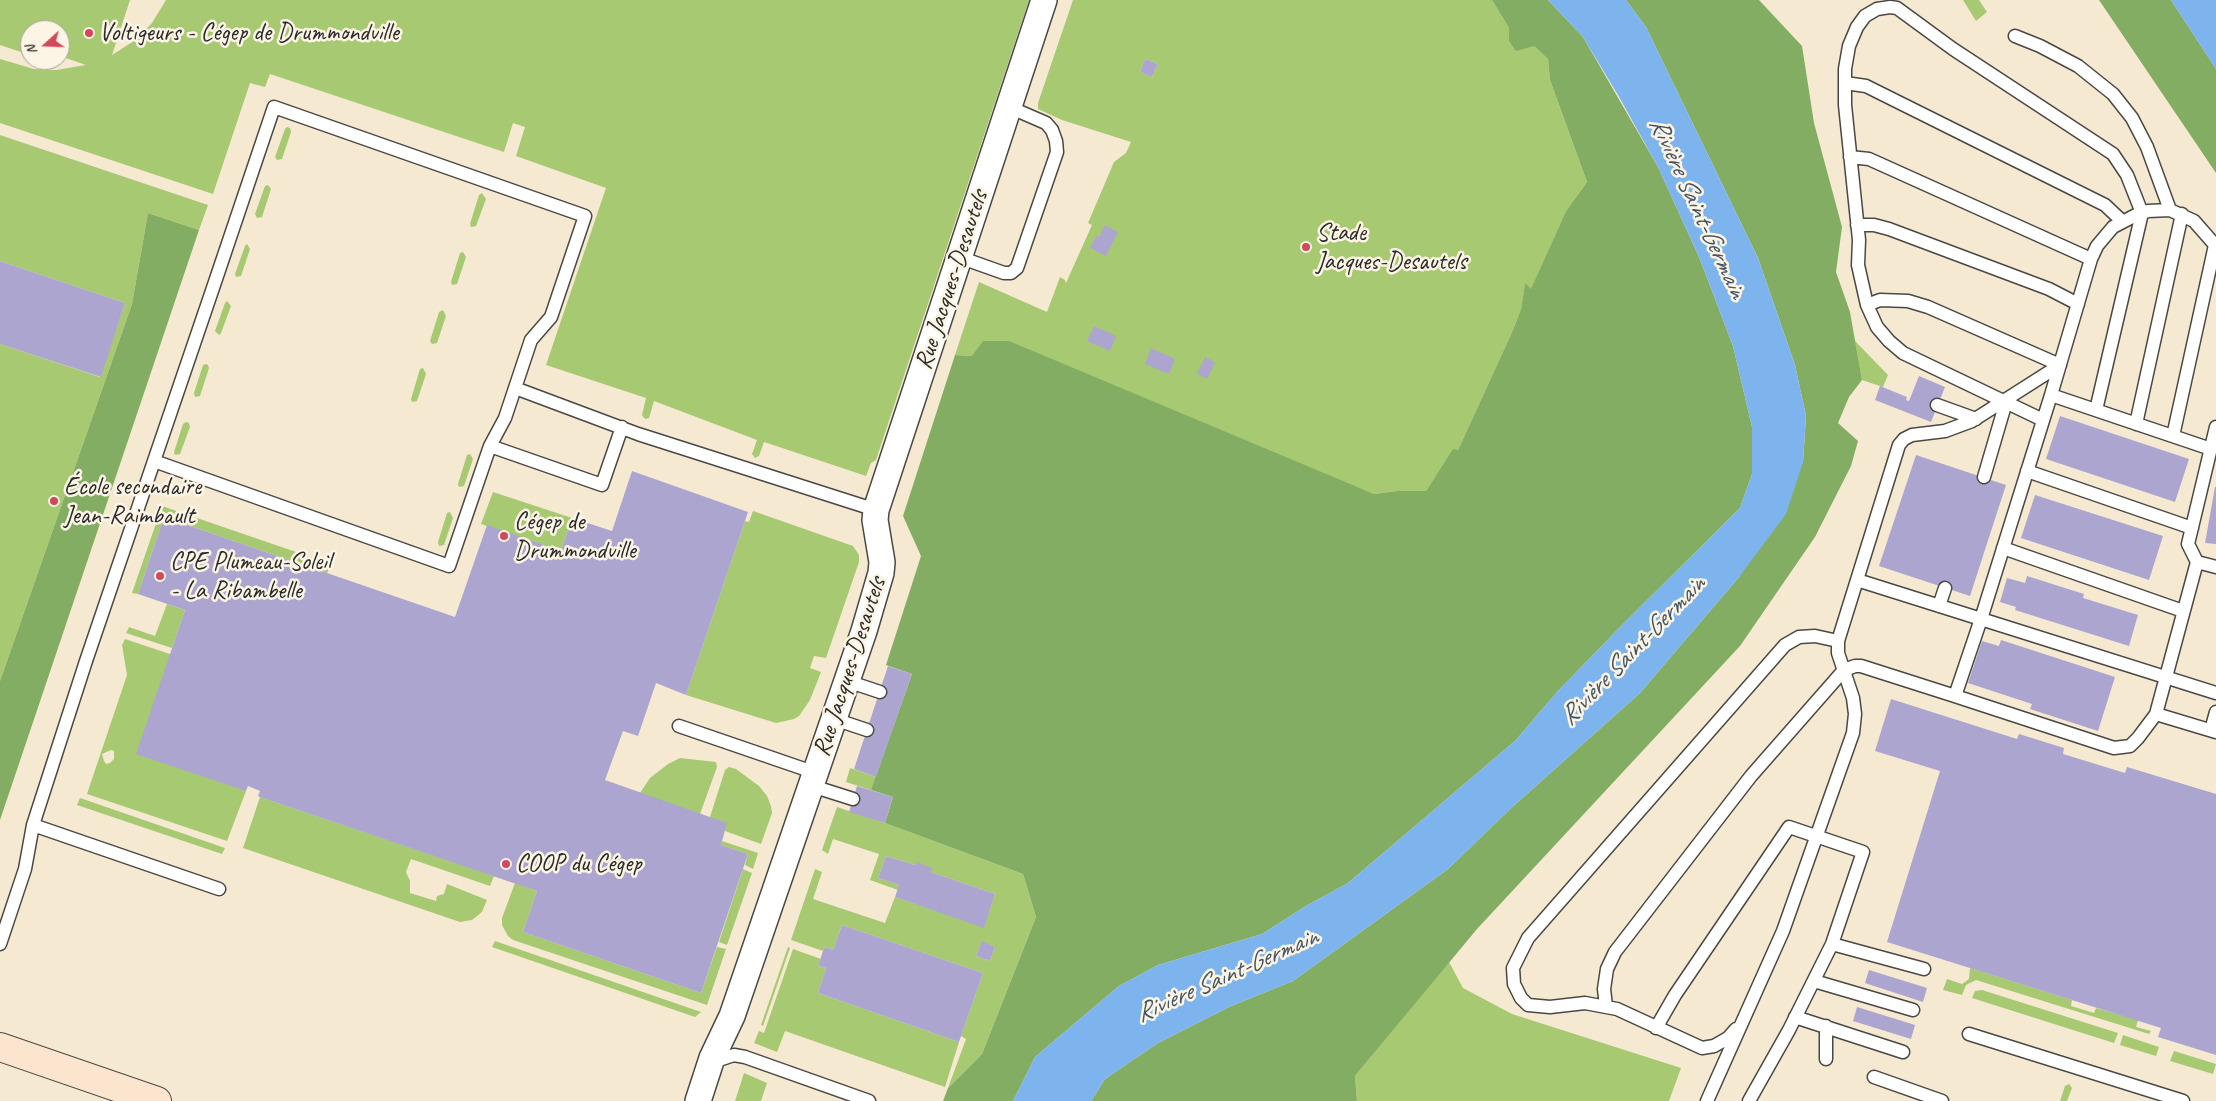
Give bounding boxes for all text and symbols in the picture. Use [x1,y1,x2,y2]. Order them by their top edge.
place label: Voltigeurs - Cégep de Drummondville [99,18,399,48]
north arrow [20,20,70,70]
marker: Voltigeurs - Cégep de Drummondville [83,27,95,39]
text: N [22,43,41,57]
water label: Rivière Saint-Germain [1641,113,1753,303]
street label: Rue Jacques-Desautels [909,187,995,373]
place label: Stade Jacques-Desautels [1316,218,1466,277]
marker: Stade Jacques-Desautels [1300,241,1312,253]
place label: École secondaire Jean-Raimbault [64,472,201,531]
marker: École secondaire Jean-Raimbault [48,495,60,507]
place label: Cégep de Drummondville [514,507,636,566]
marker: Cégep de Drummondville [498,530,510,542]
place label: CPE Plumeau-Soleil - La Ribambelle [170,547,331,606]
marker: CPE Plumeau-Soleil - La Ribambelle [154,570,166,582]
water label: Rivière Saint-Germain [1554,570,1712,732]
street label: Rue Jacques-Desautels [807,574,893,760]
place label: COOP du Cégep [516,849,641,879]
marker: COOP du Cégep [500,858,512,870]
water label: Rivière Saint-Germain [1131,922,1323,1030]

